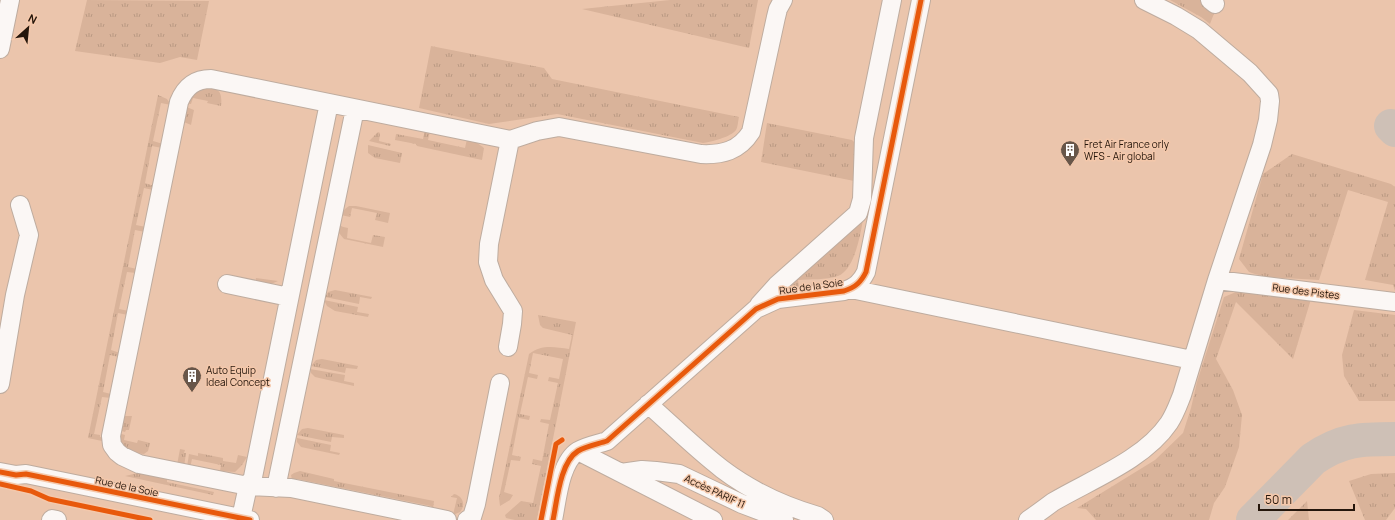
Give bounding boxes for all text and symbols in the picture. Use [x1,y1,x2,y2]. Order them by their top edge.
north arrow [8,8,48,48]
text: N [26,10,40,27]
place label: Fret Air France orly WFS - Air global [1084,137,1170,163]
building icon: Fret Air France orly WFS - Air global [1059,139,1081,167]
street label: Rue de la Soie [778,275,844,297]
street label: Rue des Pistes [1272,280,1340,302]
place label: Auto Equip Ideal Concept [206,363,270,389]
building icon: Auto Equip Ideal Concept [181,365,203,393]
street label: Accès PARIF 11 [682,471,748,511]
street label: Rue de la Soie [94,472,160,500]
scale bar [1259,486,1354,512]
text: 50 m [1265,491,1292,508]

